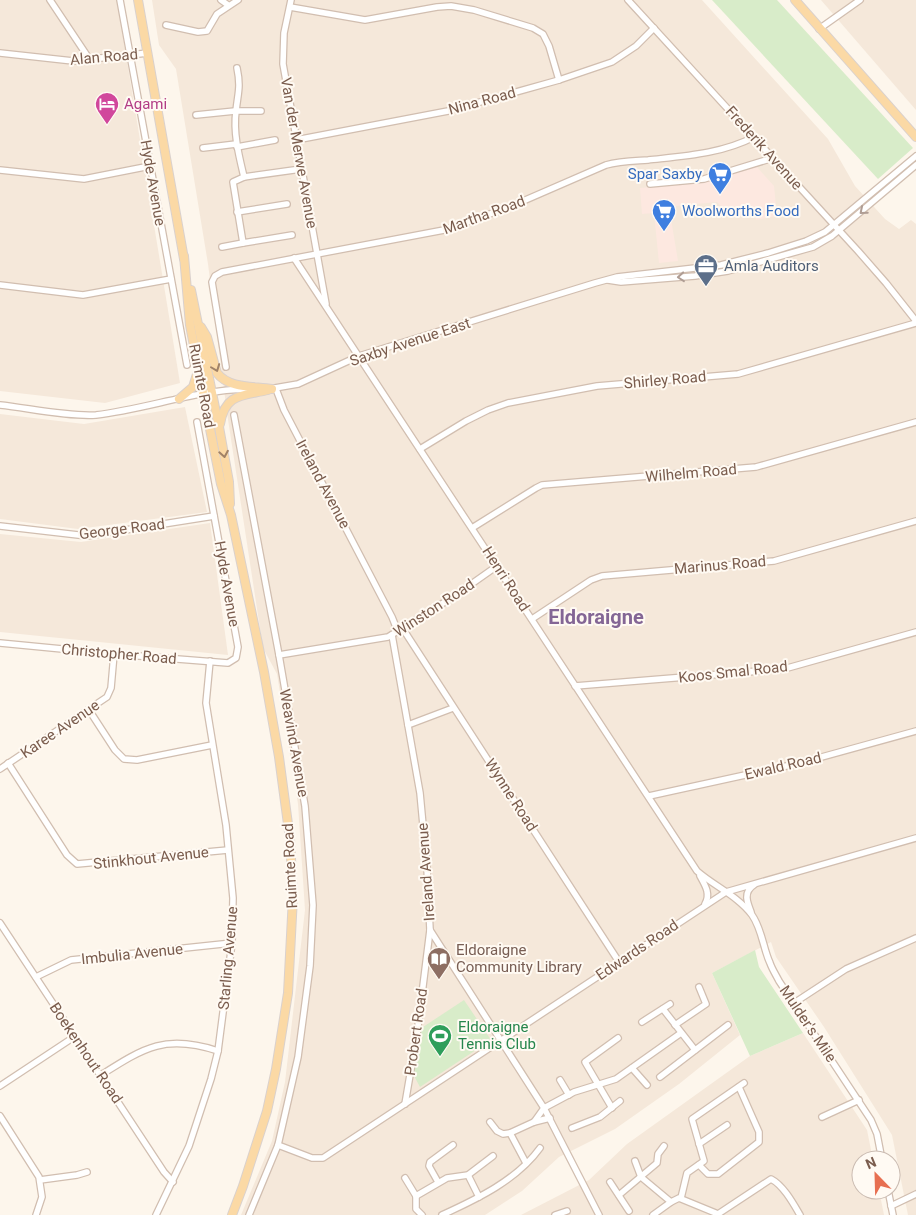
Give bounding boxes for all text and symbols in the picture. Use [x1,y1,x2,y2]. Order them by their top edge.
street label: Alan Road [69,45,139,69]
street label: Van der Merwe Avenue [277,76,321,230]
street label: Nina Road [446,83,518,119]
hotel icon: Agami [94,91,120,125]
place label: Agami [124,95,167,113]
street label: Frederik Avenue [722,102,806,194]
street label: Hyde Avenue [137,139,169,227]
supermarket icon: Spar Saxby [707,161,733,195]
place label: Spar Saxby [628,165,702,183]
street label: Martha Road [440,192,528,238]
supermarket icon: Woolworths Food [651,198,677,232]
place label: Woolworths Food [682,202,799,220]
one-way arrow [859,205,868,214]
office icon: Amla Auditors [693,253,719,287]
place label: Amla Auditors [724,257,819,275]
one-way arrow [677,271,685,282]
street label: Saxby Avenue East [347,314,473,370]
street label: Ruimte Road [185,342,219,430]
one-way arrow [210,363,220,372]
street label: Shirley Road [623,367,707,393]
street label: Ireland Avenue [292,436,354,532]
one-way arrow [218,450,228,458]
street label: Wilhelm Road [645,460,737,486]
street label: George Road [78,515,166,543]
street label: Hyde Avenue [211,540,243,628]
street label: Henri Road [478,543,534,615]
street label: Marinus Road [673,552,767,578]
street label: Winston Road [390,575,478,641]
district label: Eldoraigne [548,605,644,629]
street label: Christopher Road [61,640,177,668]
street label: Koos Smal Road [677,657,789,687]
street label: Weavind Avenue [276,688,312,799]
street label: Karee Avenue [17,696,103,762]
street label: Ewald Road [743,748,823,784]
street label: Wynne Road [481,755,541,835]
street label: Ireland Avenue [414,822,438,922]
street label: Ruimte Road [279,823,301,909]
street label: Stinkhout Avenue [92,843,210,873]
street label: Starling Avenue [215,905,241,1011]
street label: Edwards Road [592,916,682,984]
street label: Imbulia Avenue [80,940,184,968]
place label: Eldoraigne Community Library [456,941,582,976]
library icon: Eldoraigne Community Library [426,946,452,980]
street label: Mulder's Mile [776,982,840,1066]
street label: Probert Road [401,987,431,1077]
street label: Boekenhout Road [46,999,126,1107]
place label: Eldoraigne Tennis Club [458,1018,536,1053]
sports icon: Eldoraigne Tennis Club [427,1023,453,1057]
north arrow [851,1150,901,1200]
text: N [863,1154,879,1172]

